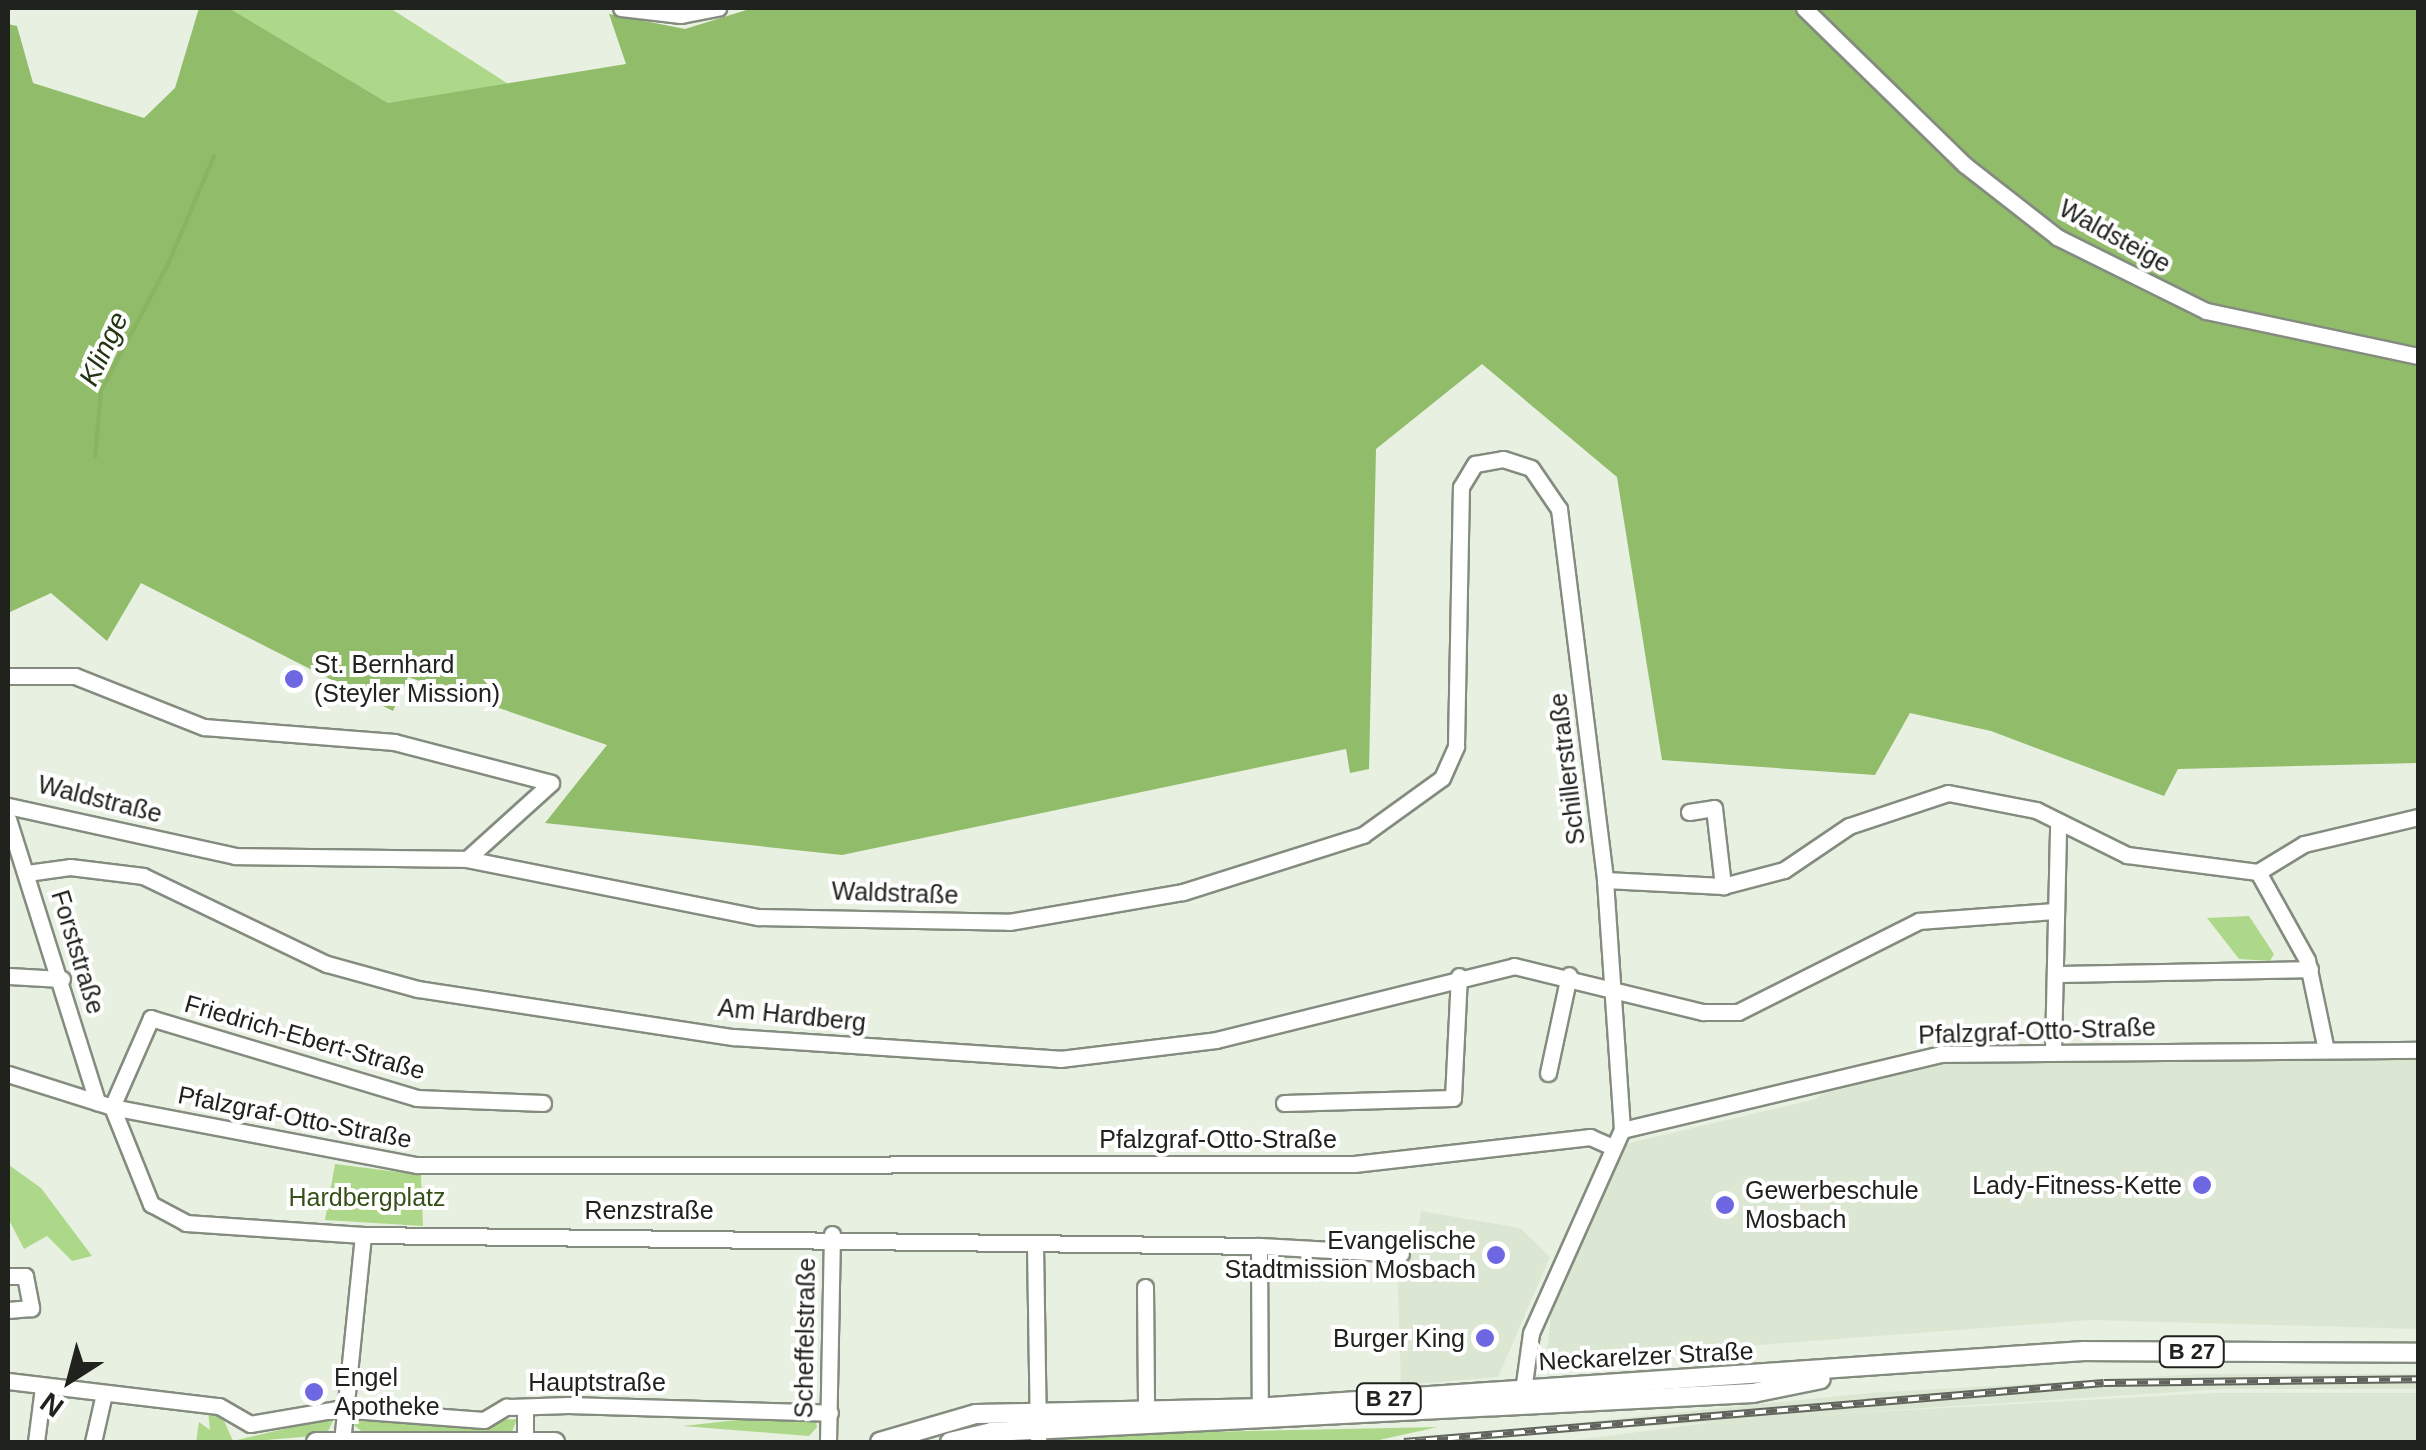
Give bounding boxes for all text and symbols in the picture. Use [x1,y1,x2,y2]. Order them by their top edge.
street label: Waldsteige [2054,193,2176,279]
water label: Klinge [72,307,136,391]
place label: St. Bernhard (Steyler Mission) [314,650,500,709]
marker: St. Bernhard (Steyler Mission) [283,668,305,690]
street label: Schillerstraße [1543,691,1591,847]
street label: Waldstraße [35,769,165,829]
street label: Waldstraße [831,876,959,910]
street label: Forststraße [45,887,111,1017]
street label: Friedrich-Ebert-Straße [181,988,429,1086]
street label: Am Hardberg [717,992,867,1038]
street label: Pfalzgraf-Otto-Straße [1918,1012,2156,1050]
street label: Pfalzgraf-Otto-Straße [176,1080,414,1154]
street label: Pfalzgraf-Otto-Straße [1099,1124,1337,1154]
place label: Lady-Fitness-Kette [1972,1170,2182,1200]
marker: Lady-Fitness-Kette [2191,1174,2213,1196]
place label: Gewerbeschule Mosbach [1745,1176,1919,1235]
park label: Hardbergplatz [288,1182,446,1212]
marker: Gewerbeschule Mosbach [1714,1194,1736,1216]
street label: Renzstraße [584,1195,714,1225]
place label: Evangelische Stadtmission Mosbach [1224,1226,1476,1285]
marker: Evangelische Stadtmission Mosbach [1485,1244,1507,1266]
street label: Scheffelstraße [789,1257,821,1419]
place label: Burger King [1333,1323,1465,1353]
marker: Burger King [1474,1327,1496,1349]
north arrow [20,1330,120,1430]
street label: Neckarelzer Straße [1538,1335,1754,1377]
road number: B 27 [2157,1335,2227,1369]
place label: Engel Apotheke [334,1363,440,1422]
street label: Hauptstraße [528,1367,666,1397]
marker: Engel Apotheke [303,1381,325,1403]
road number: B 27 [1354,1382,1424,1416]
text: N [35,1386,69,1423]

